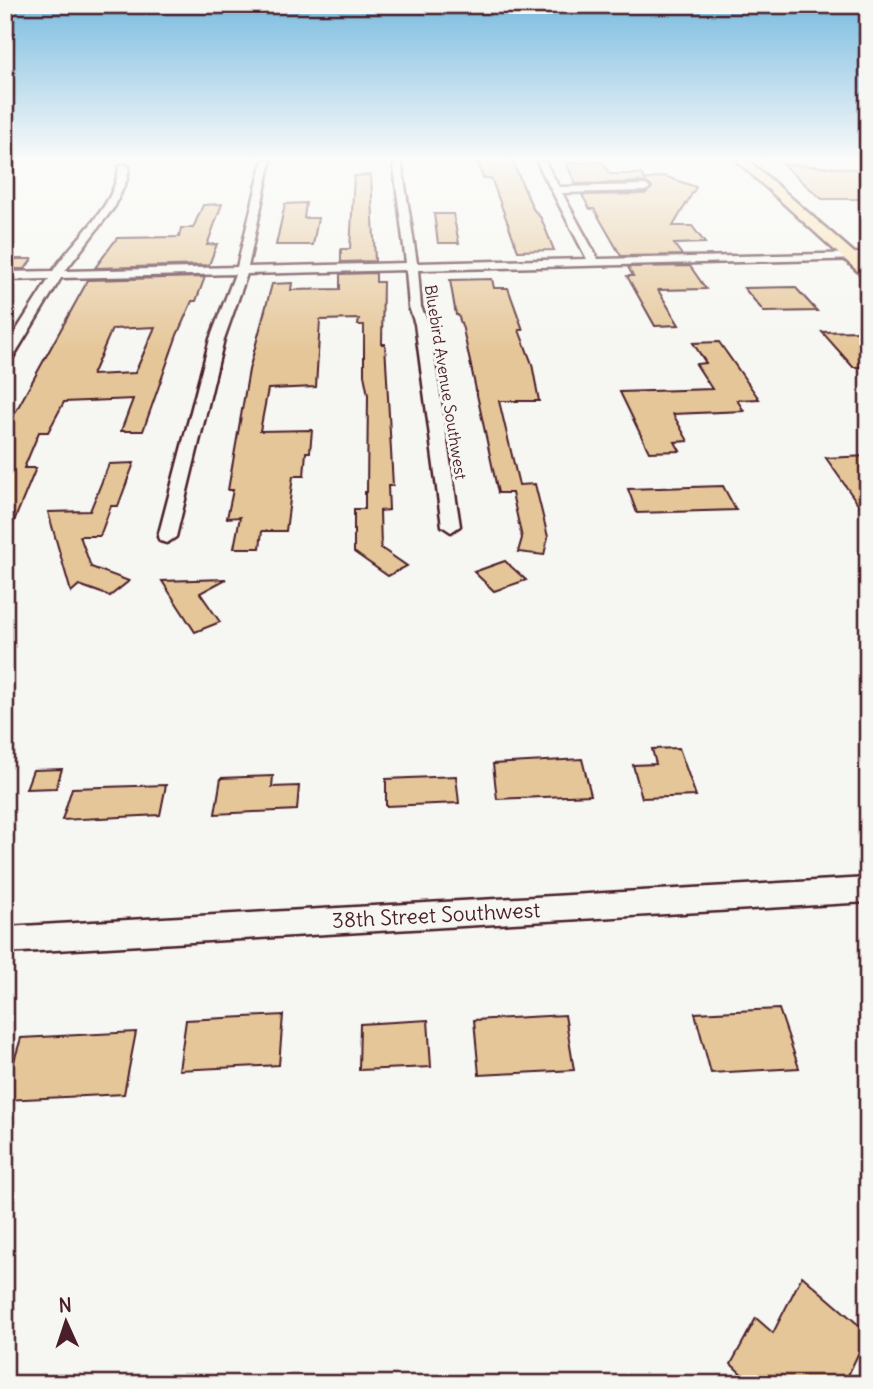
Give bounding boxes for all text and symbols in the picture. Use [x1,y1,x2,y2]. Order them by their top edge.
street label: Bluebird Avenue Southwest [421,283,471,481]
street label: 38th Street Southwest [331,896,541,934]
north arrow [32,1288,102,1358]
text: N [58,1293,72,1317]

